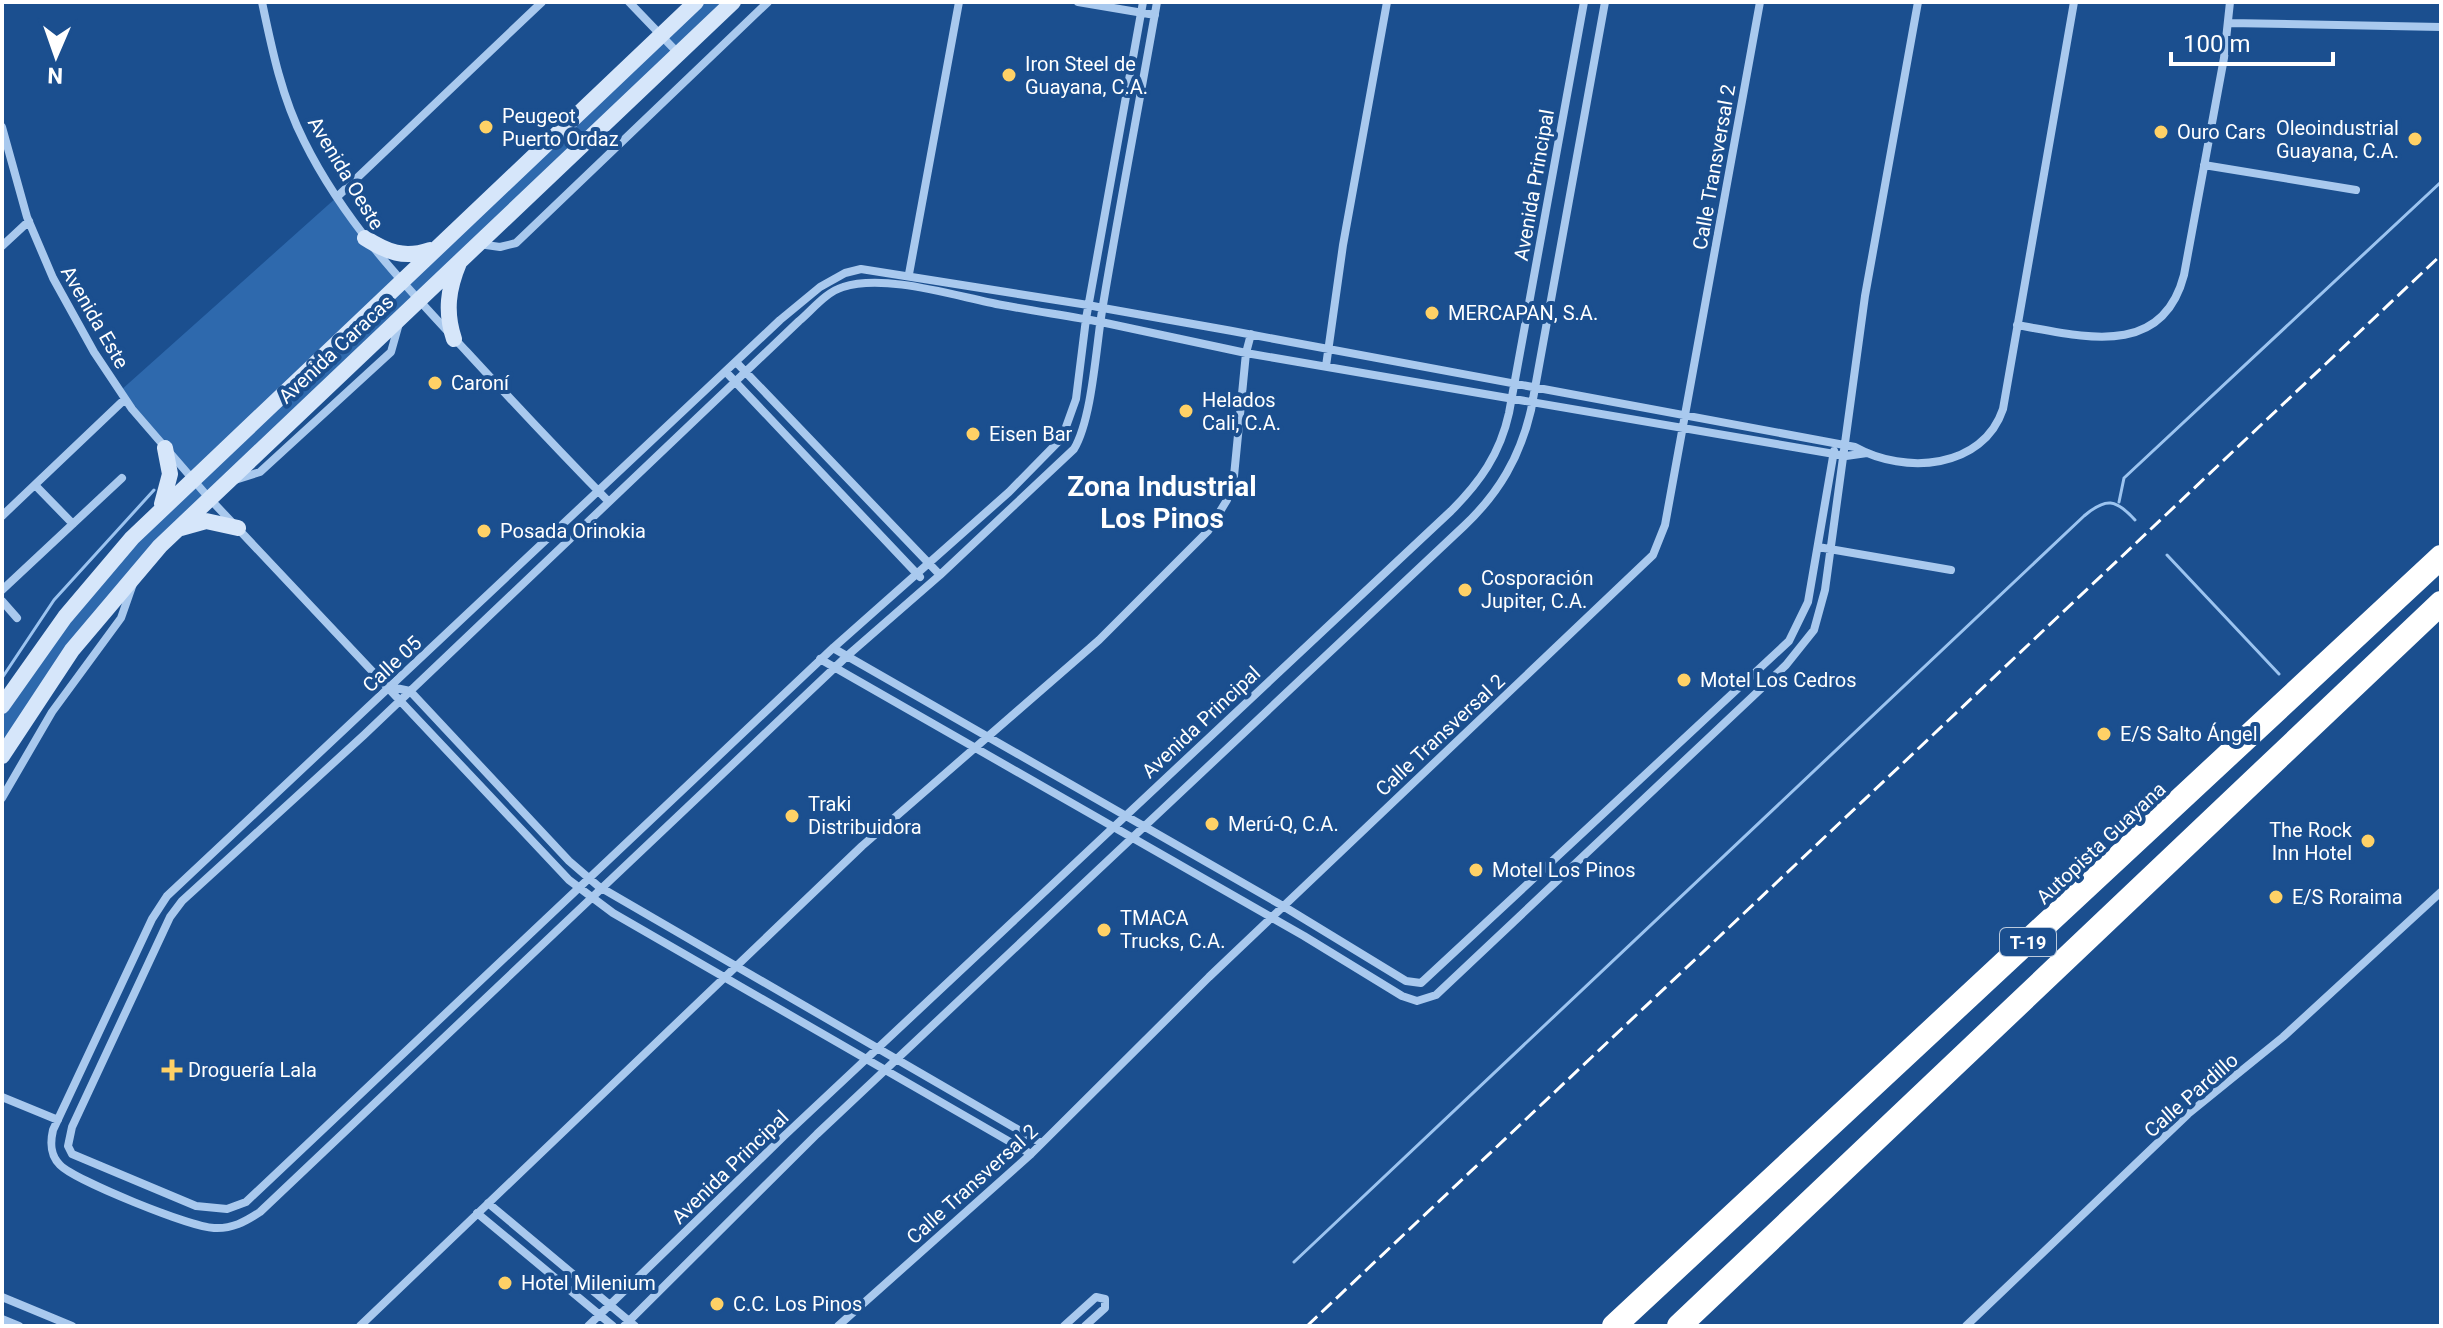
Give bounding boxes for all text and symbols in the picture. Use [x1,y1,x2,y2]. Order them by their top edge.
north arrow [16,16,96,96]
scale bar [2171,16,2333,66]
text: 100 m [2183,30,2250,58]
place label: Iron Steel de Guayana, C.A. [1025,52,1148,99]
text: N [47,63,64,88]
marker: Iron Steel de Guayana, C.A. [1000,66,1018,84]
street label: Calle Transversal 2 [1688,82,1740,252]
place label: Peugeot Puerto Ordaz [502,104,619,151]
street label: Avenida Principal [1509,107,1559,263]
street label: Avenida Oeste [303,112,389,234]
place label: Oleoindustrial Guayana, C.A. [2276,116,2399,163]
marker: Peugeot Puerto Ordaz [477,118,495,136]
place label: Ouro Cars [2177,120,2266,144]
marker: Ouro Cars [2152,123,2170,141]
marker: Oleoindustrial Guayana, C.A. [2406,130,2424,148]
street label: Avenida Este [56,261,134,373]
street label: Avenida Caracas [273,290,399,408]
place label: MERCAPAN, S.A. [1448,301,1598,325]
marker: MERCAPAN, S.A. [1423,304,1441,322]
place label: Caroní [451,371,510,395]
marker: Caroní [426,374,444,392]
place label: Helados Cali, C.A. [1202,388,1281,435]
marker: Helados Cali, C.A. [1177,402,1195,420]
place label: Eisen Bar [989,422,1073,446]
marker: Eisen Bar [964,425,982,443]
district label: Zona Industrial Los Pinos [1067,470,1257,535]
place label: Posada Orinokia [500,519,646,543]
marker: Posada Orinokia [475,522,493,540]
place label: Cosporación Jupiter, C.A. [1481,566,1593,613]
marker: Cosporación Jupiter, C.A. [1456,581,1474,599]
street label: Calle 05 [358,631,426,697]
street label: Avenida Principal [1137,661,1265,783]
place label: Motel Los Cedros [1700,668,1857,692]
street label: Calle Transversal 2 [1370,669,1510,801]
marker: Motel Los Cedros [1675,671,1693,689]
place label: E/S Salto Ángel [2120,722,2258,746]
marker: E/S Salto Ángel [2095,725,2113,743]
street label: Autopista Guayana [2031,777,2171,909]
place label: Traki Distribuidora [808,792,922,839]
marker: Traki Distribuidora [783,807,801,825]
place label: Merú-Q, C.A. [1228,812,1339,836]
marker: Merú-Q, C.A. [1203,815,1221,833]
place label: The Rock Inn Hotel [2269,818,2353,865]
marker: The Rock Inn Hotel [2359,832,2377,850]
place label: Motel Los Pinos [1492,858,1636,882]
marker: Motel Los Pinos [1467,861,1485,879]
place label: E/S Roraima [2292,885,2403,909]
marker: E/S Roraima [2267,888,2285,906]
place label: TMACA Trucks, C.A. [1120,906,1225,953]
marker: TMACA Trucks, C.A. [1095,921,1113,939]
road number: T-19 [2000,928,2056,956]
street label: Calle Pardillo [2139,1048,2243,1142]
place label: Droguería Lala [188,1058,317,1082]
marker: Droguería Lala [163,1061,181,1079]
street label: Avenida Principal [667,1105,793,1229]
street label: Calle Transversal 2 [902,1119,1042,1249]
place label: Hotel Milenium [521,1271,656,1295]
marker: Hotel Milenium [496,1274,514,1292]
place label: C.C. Los Pinos [733,1292,862,1316]
marker: C.C. Los Pinos [708,1295,726,1313]

